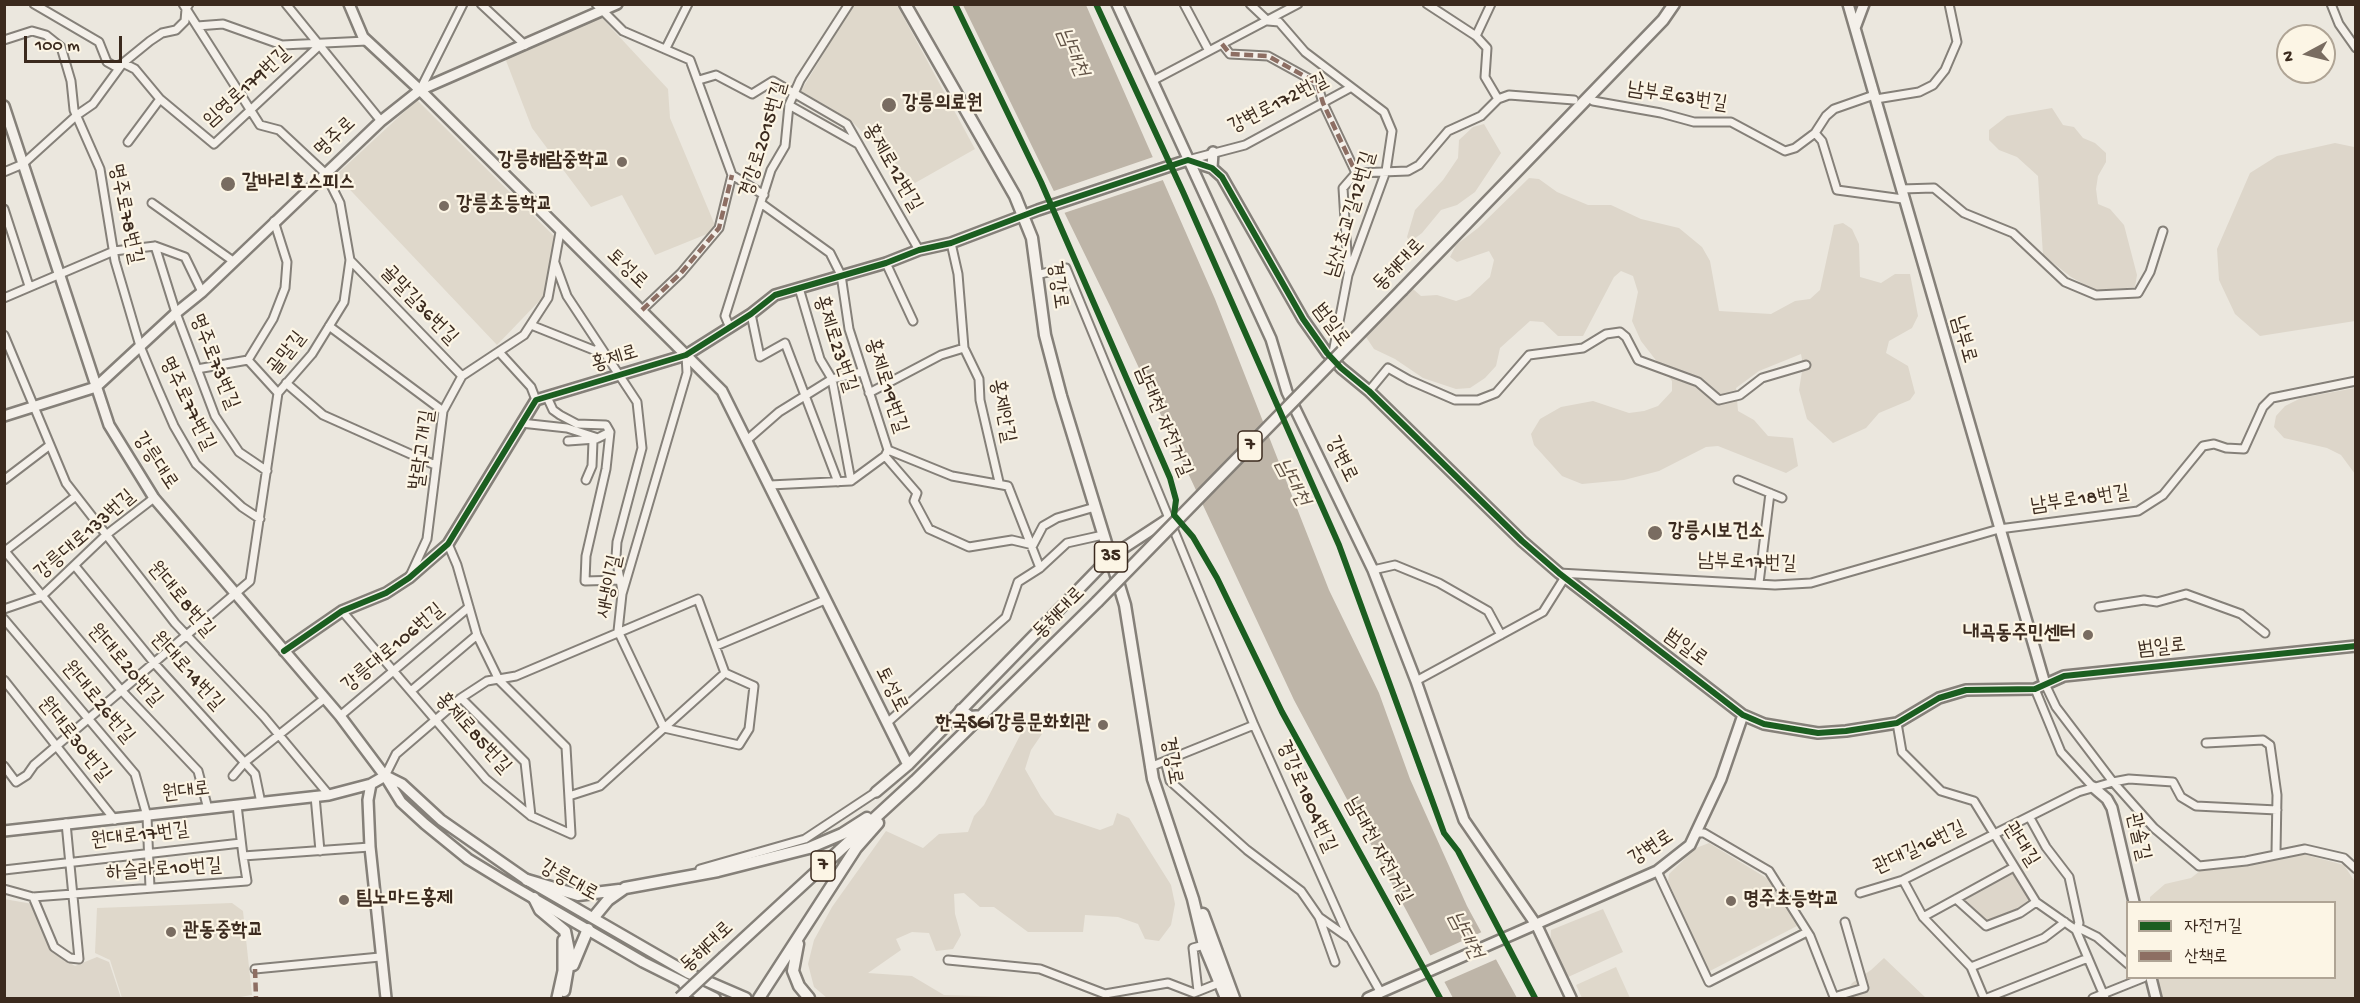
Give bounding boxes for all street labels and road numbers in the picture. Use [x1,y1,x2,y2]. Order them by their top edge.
street label: 임영로179번길 [199,43,297,133]
street label: 강변로172번길 [1225,70,1333,140]
street label: 남부로63번길 [1625,78,1729,118]
street label: 경강로2015번길 [736,79,794,201]
street label: 명주로 [310,113,362,163]
street label: 홍제로12번길 [856,119,926,217]
street label: 남산초교길12번길 [1321,149,1383,281]
street label: 명주로78번길 [102,162,146,266]
street label: 동해대로 [1369,235,1431,297]
street label: 토성로 [600,245,652,295]
street label: 경강로 [1041,259,1071,311]
street label: 골말길36번길 [374,261,462,351]
street label: 홍제로23번길 [807,292,861,396]
street label: 범일로 [1306,299,1354,353]
street label: 명주로73번길 [183,311,243,413]
street label: 남부로 [1944,313,1980,367]
street label: 골말길 [264,328,312,380]
street label: 홍제로19번길 [858,335,912,437]
street label: 홍제로 [588,341,642,379]
street label: 명주로77번길 [153,353,219,455]
street label: 남대천 자전거길 [1128,363,1196,481]
street label: 홍제안길 [983,377,1019,445]
street label: 발락고개길 [407,408,441,492]
street label: 강릉대로 [126,429,182,495]
road number: 7 [1238,431,1262,461]
street label: 강변로 [1319,433,1361,487]
street label: 남부로18번길 [2029,482,2131,520]
street label: 강릉대로133번길 [31,486,141,586]
road number: 35 [1094,542,1128,572]
street label: 남부로17번길 [1697,550,1797,578]
street label: 새냉이길 [593,553,629,621]
street label: 원대로8번길 [141,557,219,643]
street label: 동해대로 [1029,583,1091,645]
street label: 강릉대로106번길 [338,599,450,699]
street label: 원대로20번길 [82,620,166,712]
street label: 범일로 [1658,625,1712,673]
street label: 원대로14번길 [144,628,228,716]
street label: 범일로 [2137,635,2187,663]
street label: 원대로26번길 [56,657,138,749]
street label: 토성로 [868,663,912,717]
street label: 홍제로85번길 [429,688,515,780]
street label: 원대로30번길 [32,693,114,787]
street label: 경강로 [1154,735,1186,787]
street label: 경강로1804번길 [1270,737,1340,857]
street label: 원대로 [161,778,211,808]
street label: 남대천 자전거길 [1338,794,1416,908]
street label: 관솔길 [2120,811,2154,863]
street label: 관대길16번길 [1870,817,1970,881]
street label: 관대길 [1997,818,2043,872]
street label: 원대로17번길 [89,819,191,855]
street label: 강변로 [1625,826,1679,872]
road number: 7 [811,851,835,881]
street label: 하슬라로10번길 [105,855,223,887]
street label: 강릉대로 [534,856,602,908]
street label: 동해대로 [676,917,740,979]

